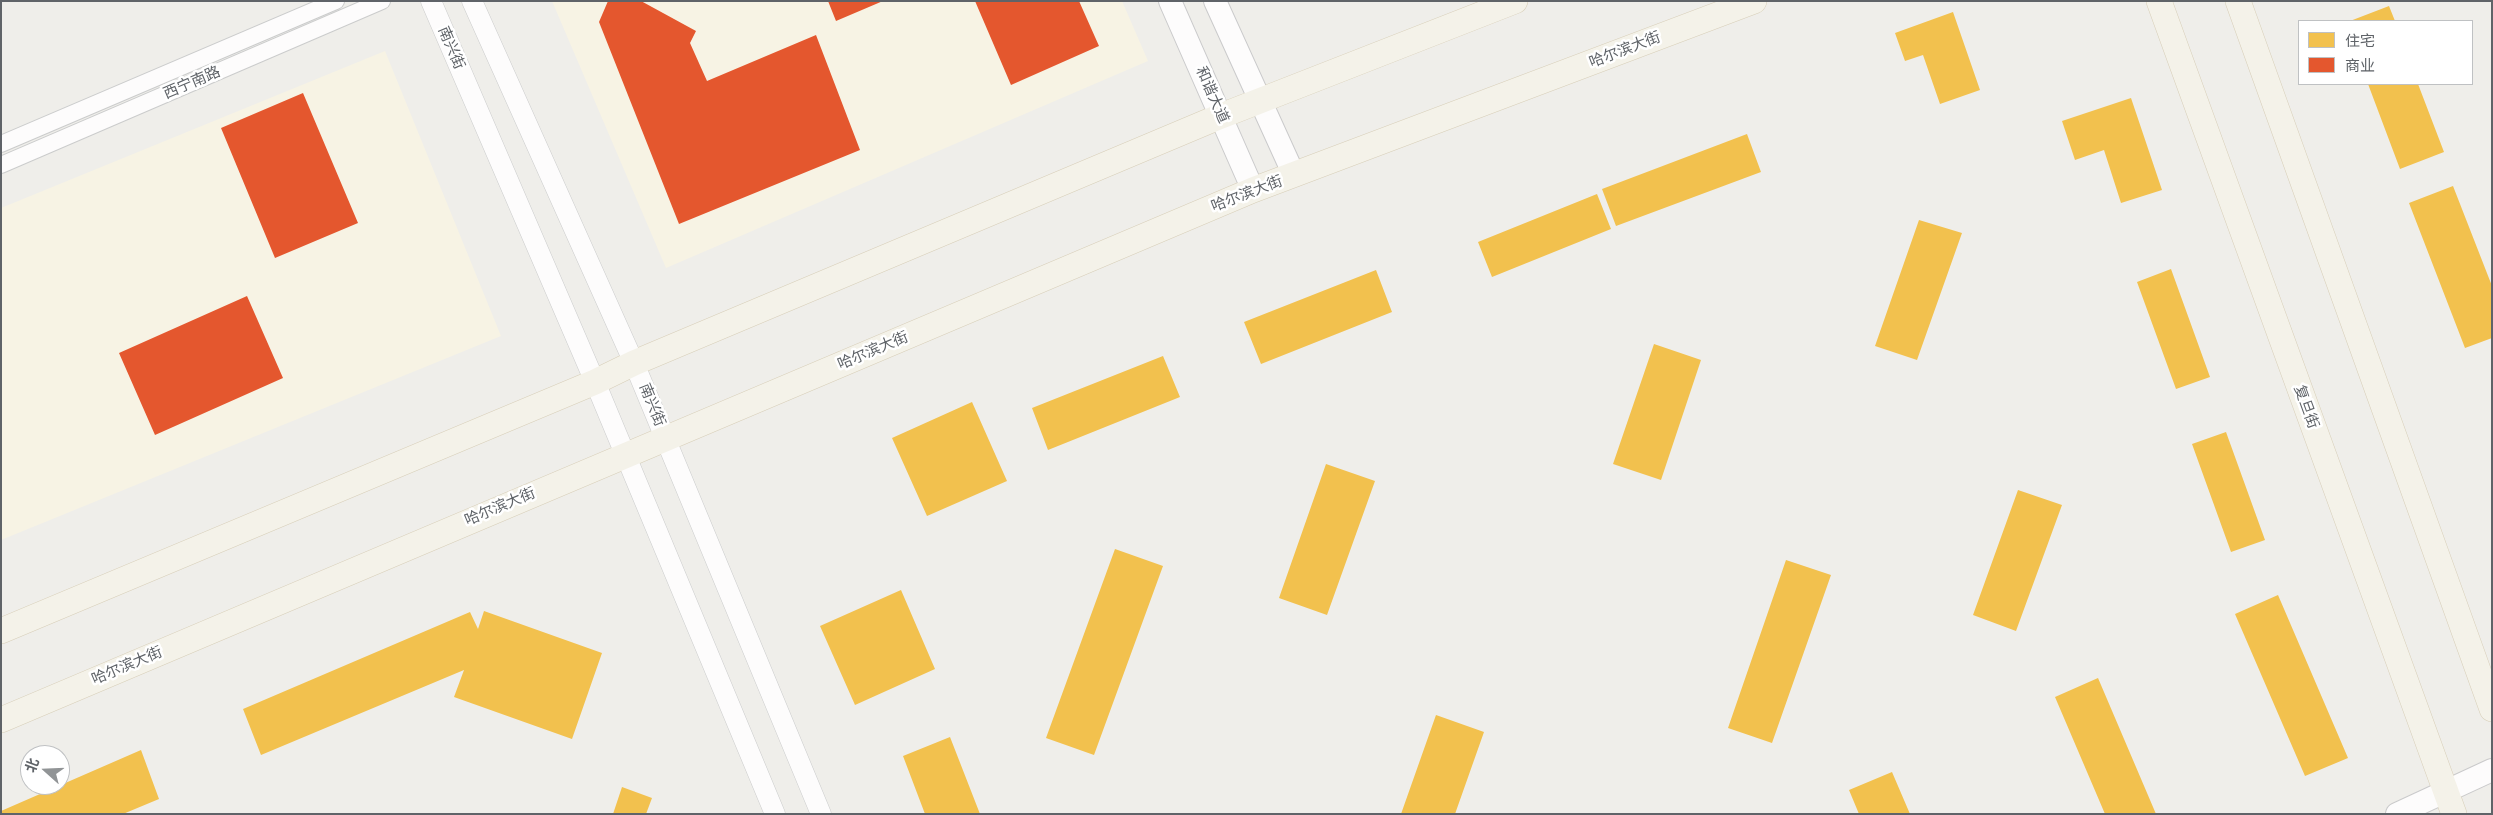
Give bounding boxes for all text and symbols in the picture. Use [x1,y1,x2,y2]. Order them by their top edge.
legend [2298,20,2473,85]
street label: 南兴街 [434,24,468,72]
street label: 哈尔滨大街 [1587,28,1663,72]
text: 住宅 [2345,30,2375,50]
text: 商业 [2345,55,2375,75]
street label: 西宁南路 [161,63,223,103]
street label: 和谐大道 [1192,64,1232,126]
street label: 哈尔滨大街 [1209,172,1285,216]
street label: 哈尔滨大街 [835,328,911,374]
street label: 南兴街 [635,381,669,429]
street label: 复旦街 [2290,383,2322,431]
street label: 哈尔滨大街 [462,484,538,530]
street label: 哈尔滨大街 [89,643,165,689]
north arrow [20,745,70,795]
text: 北 [20,755,43,775]

